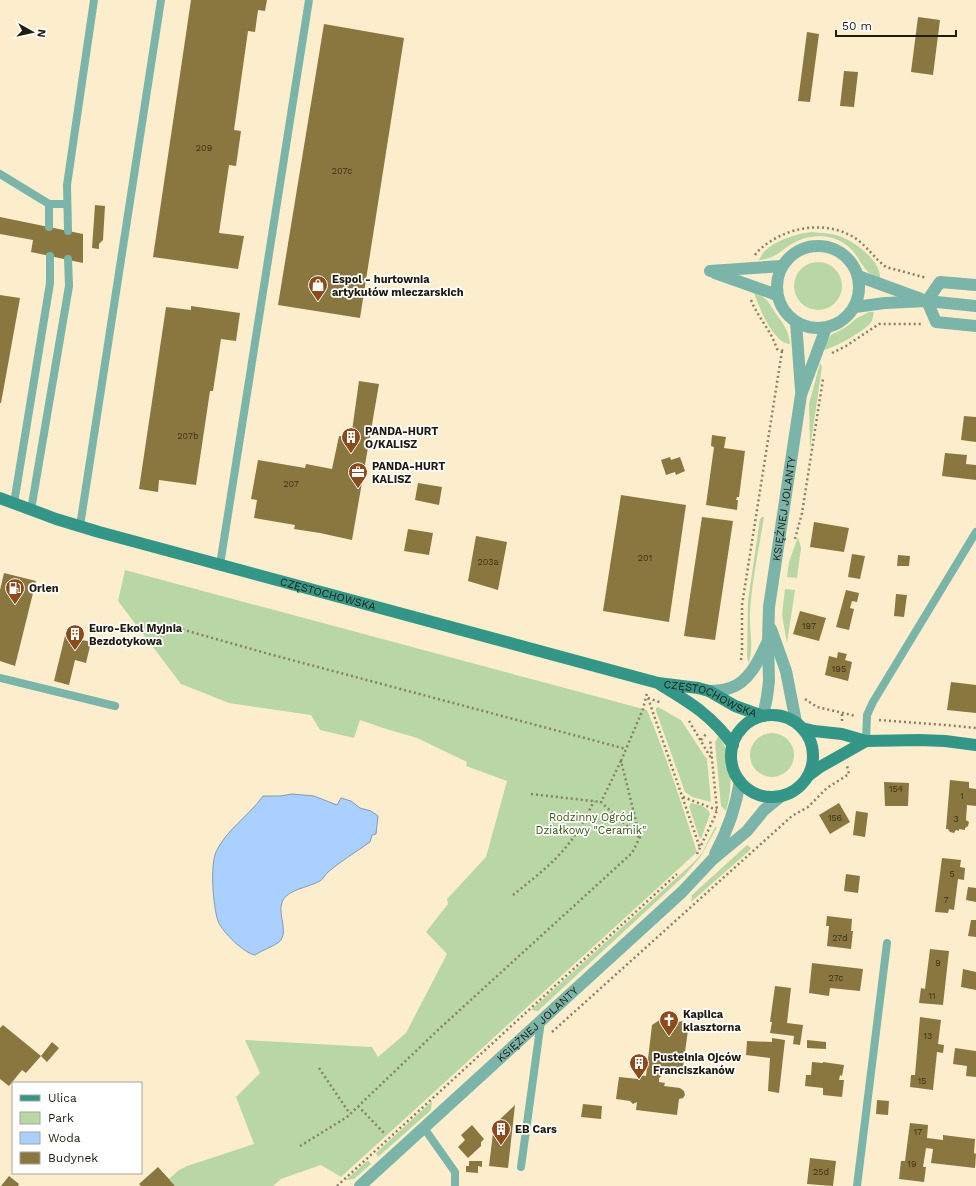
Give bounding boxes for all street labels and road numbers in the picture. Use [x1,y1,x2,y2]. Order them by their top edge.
street label: KSIĘŻNEJ JOLANTY [770,455,799,562]
street label: CZĘSTOCHOWSKA [279,575,377,614]
street label: CZĘSTOCHOWSKA [663,678,759,720]
street label: KSIĘŻNEJ JOLANTY [494,984,581,1065]

